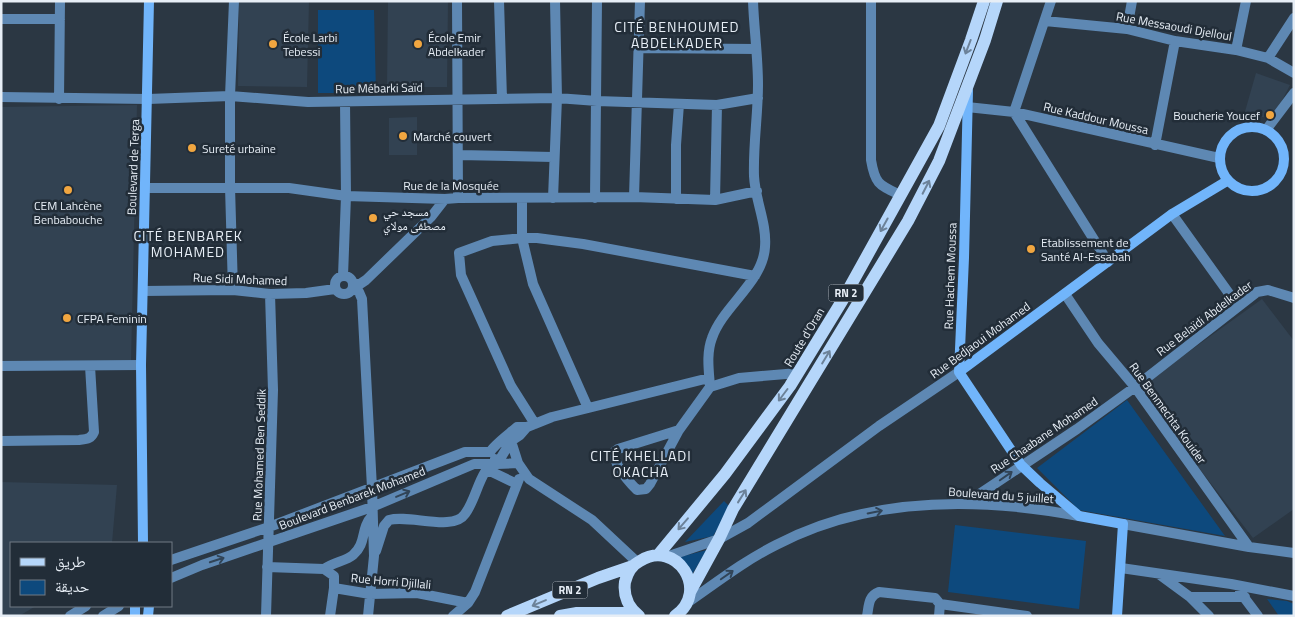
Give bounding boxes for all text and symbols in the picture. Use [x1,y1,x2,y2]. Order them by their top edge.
street label: Rue Messaoudi Djelloul [1115,6,1233,46]
district label: CITÉ BENHOUMED ABDELKADER [614,16,740,53]
place label: École Larbi Tebessi [283,28,337,61]
place label: École Emir Abdelkader [428,28,485,61]
marker: École Larbi Tebessi [267,38,279,50]
marker: École Emir Abdelkader [412,38,424,50]
one-way arrow [963,39,972,55]
street label: Rue Mébarki Saïd [335,78,423,98]
street label: Rue Kaddour Moussa [1042,97,1150,139]
place label: Boucherie Youcef [1173,106,1260,125]
marker: Boucherie Youcef [1264,109,1276,121]
street label: Boulevard de Terga [122,119,144,215]
place label: Marché couvert [413,127,492,146]
marker: Marché couvert [397,130,409,142]
place label: Sureté urbaine [202,139,276,158]
marker: Sureté urbaine [186,142,198,154]
street label: Rue de la Mosquée [403,176,499,195]
one-way arrow [922,180,931,195]
marker: CEM Lahcène Benbabouche [62,184,74,196]
place label: CEM Lahcène Benbabouche [34,196,102,229]
place label: مسجد حي مصطفى مولاي [383,202,446,236]
marker: مسجد حي مصطفى مولاي [367,212,379,224]
one-way arrow [878,218,888,232]
street label: Rue Hachem Moussa [939,222,961,330]
district label: CITÉ BENBAREK MOHAMED [133,225,243,262]
place label: Etablissement de Santé Al-Essabah [1041,233,1131,266]
marker: Etablissement de Santé Al-Essabah [1025,243,1037,255]
street label: Rue Sidi Mohamed [192,268,288,290]
street label: Rue Belaïdi Abdelkader [1152,276,1256,360]
road number: RN 2 [828,284,864,302]
street label: Rue Bedjaoui Mohamed [926,297,1034,383]
street label: Route d'Oran [779,304,829,370]
place label: CFPA Feminin [77,309,147,328]
marker: CFPA Feminin [61,312,73,324]
one-way arrow [822,351,832,365]
street label: Rue Benmechta Kouider [1125,358,1211,468]
street label: Rue Mohamed Ben Seddik [247,388,271,522]
one-way arrow [778,388,788,402]
street label: Rue Chaabane Mohamed [986,392,1102,478]
district label: CITÉ KHELLADI OKACHA [590,445,692,482]
street label: Boulevard Benbarek Mohamed [276,461,428,535]
one-way arrow [999,471,1013,481]
street label: Boulevard du 5 juillet [948,482,1055,508]
one-way arrow [395,489,410,498]
one-way arrow [737,490,747,504]
one-way arrow [867,507,883,516]
one-way arrow [678,517,689,530]
legend [10,542,172,607]
text: طريق [55,550,86,573]
one-way arrow [208,555,224,564]
street label: Rue Horri Djillali [350,568,432,594]
one-way arrow [720,570,734,580]
text: حديقة [55,575,90,598]
road number: RN 2 [552,582,588,598]
one-way arrow [532,598,547,608]

